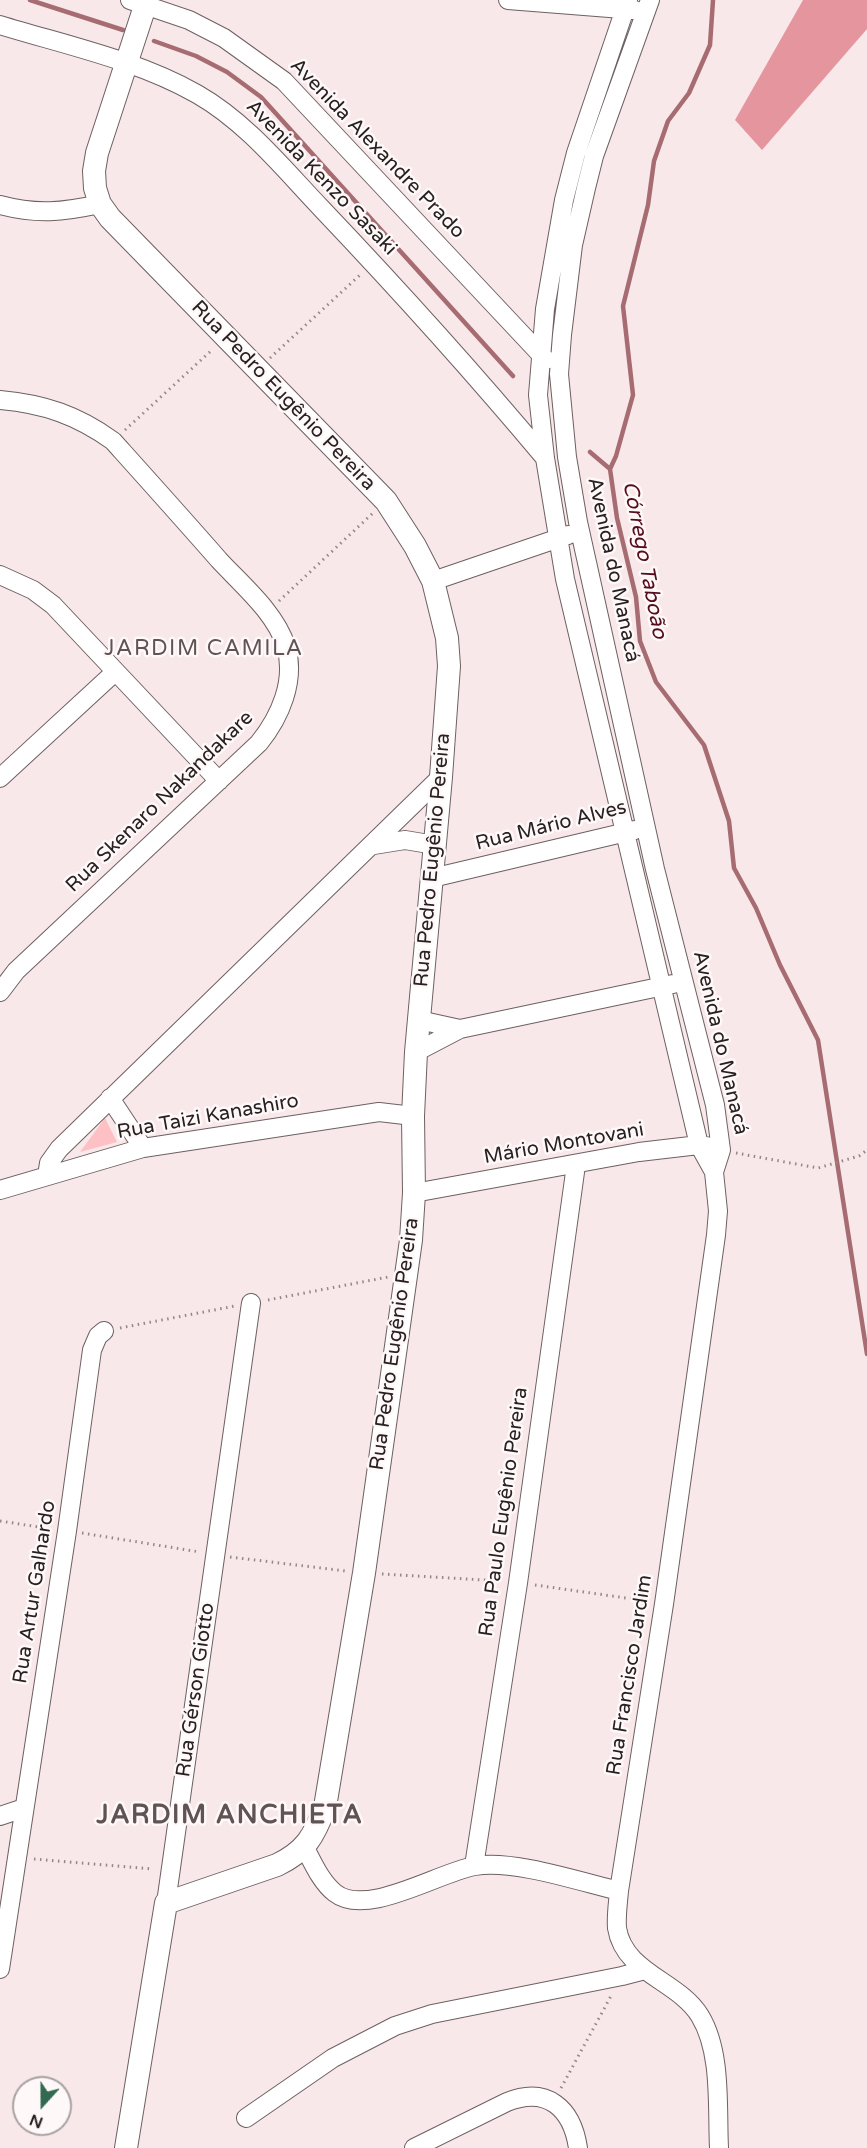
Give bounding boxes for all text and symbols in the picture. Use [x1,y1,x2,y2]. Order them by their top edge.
street label: Avenida Alexandre Prado [285,54,469,244]
street label: Avenida Kenzo Sasaki [241,95,401,261]
street label: Rua Pedro Eugênio Pereira [186,296,380,496]
street label: Avenida do Manacá [582,476,644,664]
water label: Córrego Taboão [616,479,672,641]
district label: JARDIM CAMILA [104,636,304,662]
street label: Rua Skenaro Nakandakare [61,706,259,898]
street label: Rua Pedro Eugênio Pereira [410,732,456,988]
street label: Rua Mário Alves [473,796,629,856]
street label: Avenida do Manacá [687,949,753,1137]
street label: Rua Taizi Kanashiro [115,1089,301,1145]
street label: Mário Montovani [482,1118,646,1170]
street label: Rua Pedro Eugênio Pereira [365,1216,425,1472]
street label: Rua Paulo Eugênio Pereira [475,1386,533,1638]
street label: Rua Artur Galhardo [9,1499,61,1685]
street label: Rua Francisco Jardim [602,1573,658,1777]
street label: Rua Gérson Giotto [172,1601,220,1779]
district label: JARDIM ANCHIETA [97,1800,363,1832]
north arrow [12,2076,72,2136]
text: N [27,2109,46,2133]

